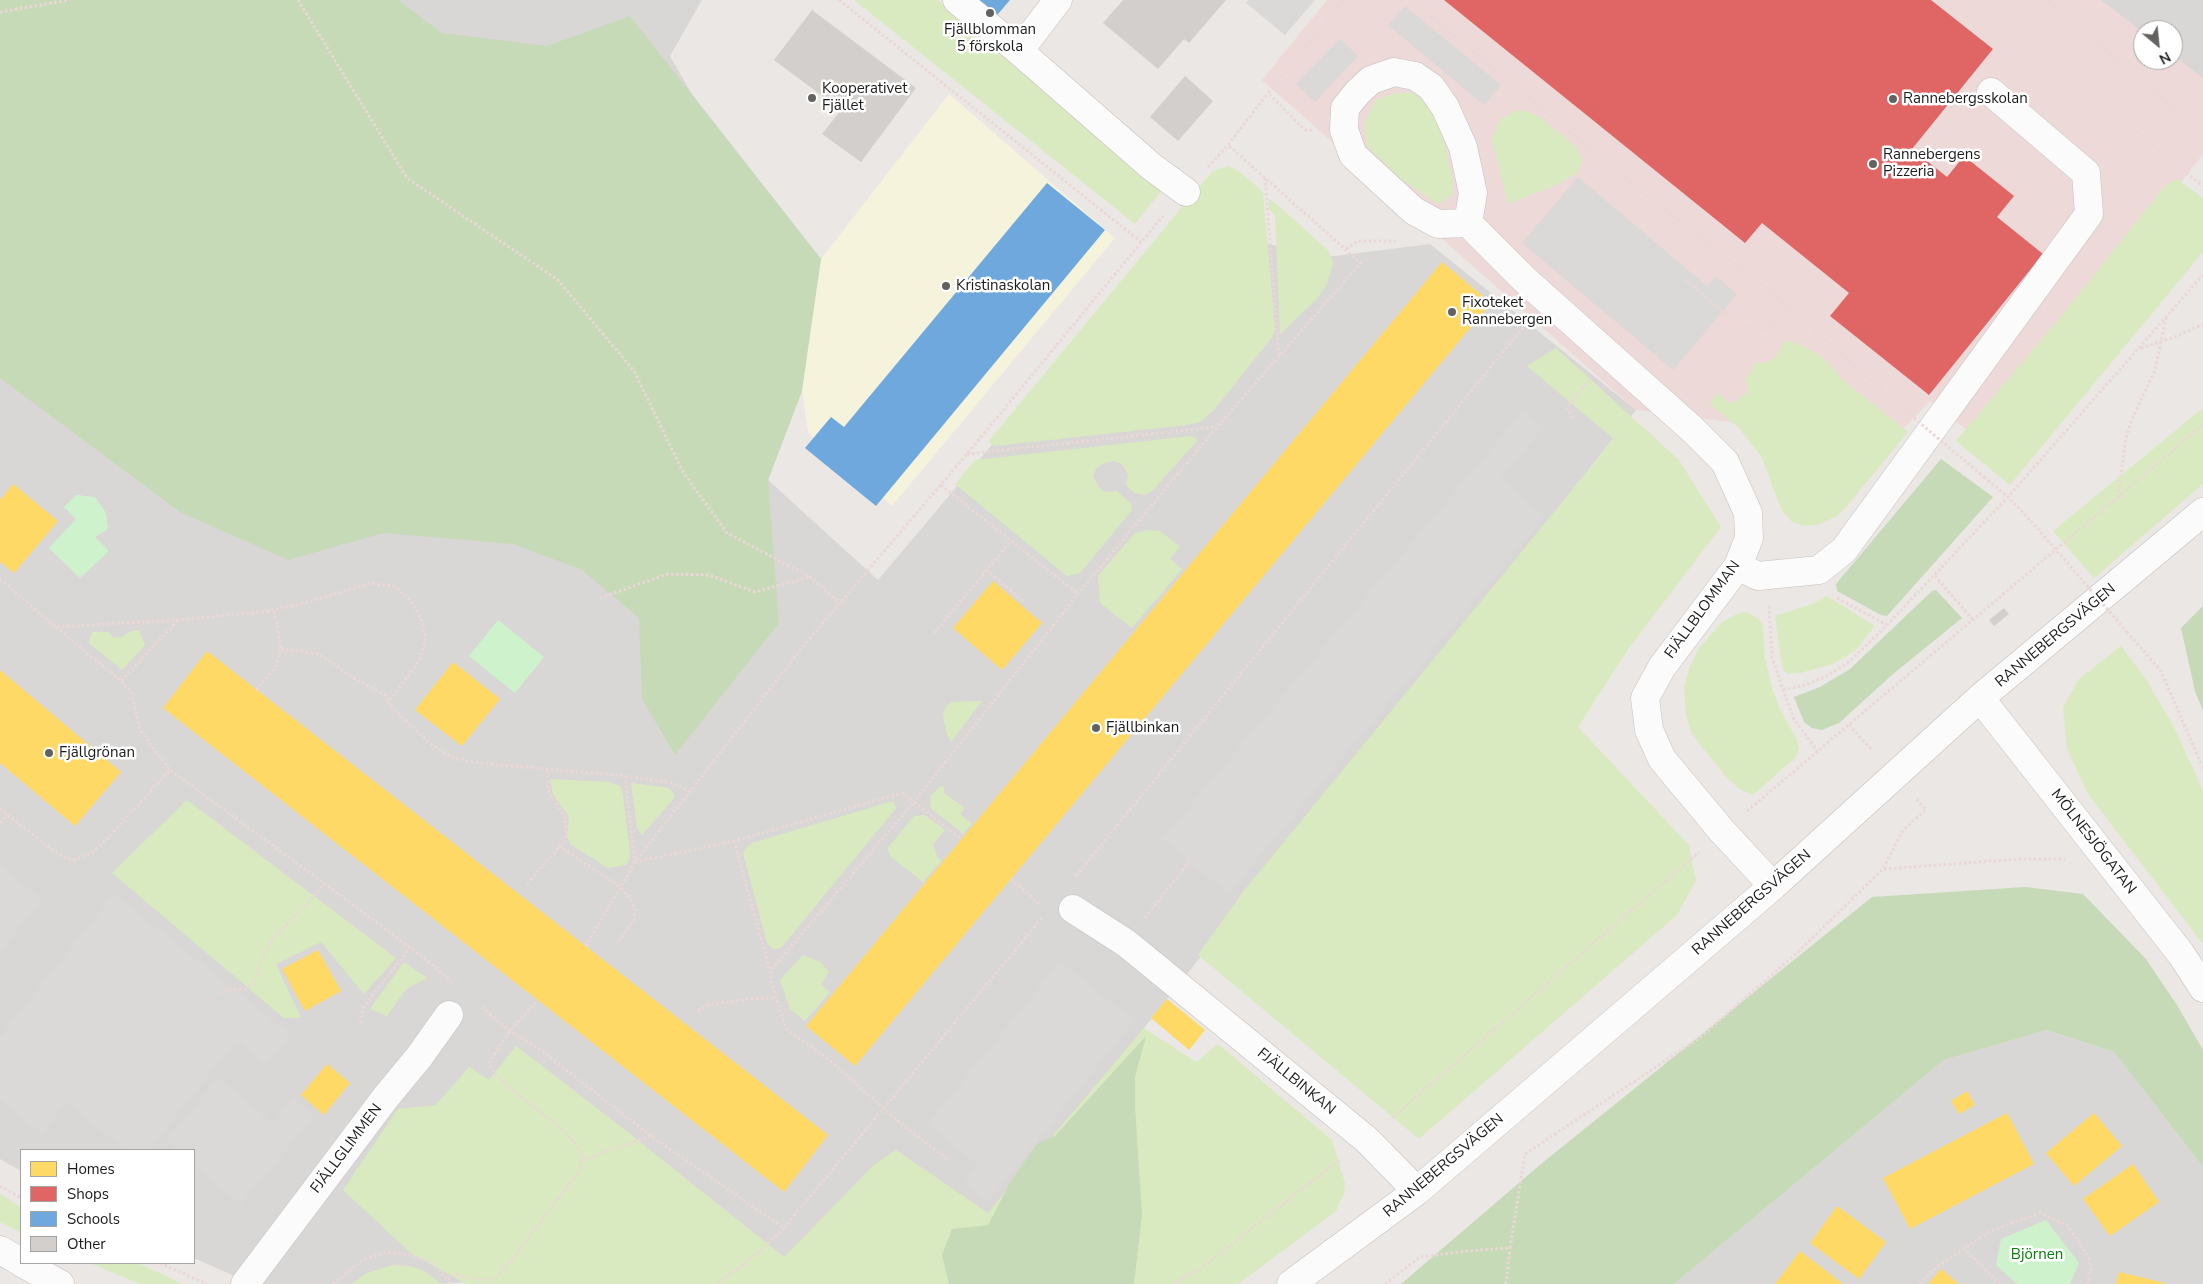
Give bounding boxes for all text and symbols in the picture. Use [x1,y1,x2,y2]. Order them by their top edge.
marker: Fjällblomman 5 förskola [984,7,996,19]
north arrow [2133,20,2183,70]
place label: Fjällblomman 5 förskola [944,21,1036,56]
text: N [2156,47,2174,69]
place label: Kooperativet Fjället [822,80,907,115]
place label: Rannebergsskolan [1903,90,2028,108]
marker: Kooperativet Fjället [806,92,818,104]
marker: Rannebergsskolan [1887,93,1899,105]
place label: Rannebergens Pizzeria [1883,146,1980,181]
marker: Rannebergens Pizzeria [1867,158,1879,170]
place label: Kristinaskolan [956,277,1050,295]
marker: Kristinaskolan [940,280,952,292]
place label: Fixoteket Rannebergen [1462,294,1552,329]
marker: Fixoteket Rannebergen [1446,306,1458,318]
street label: FJÄLLBLOMMAN [1661,558,1745,662]
street label: RANNEBERGSVÄGEN [1992,580,2120,692]
place label: Fjällbinkan [1106,719,1179,737]
marker: Fjällbinkan [1090,722,1102,734]
place label: Fjällgrönan [59,744,135,762]
marker: Fjällgrönan [43,747,55,759]
street label: MÖLNESJÖGATAN [2046,786,2140,898]
street label: RANNEBERGSVÄGEN [1689,847,1815,959]
street label: FJÄLLBINKAN [1253,1045,1339,1119]
street label: FJÄLLGLIMMEN [308,1101,386,1197]
street label: RANNEBERGSVÄGEN [1380,1110,1508,1222]
legend [20,1149,195,1264]
text: Homes [67,1159,115,1179]
text: Shops [67,1184,109,1204]
text: Schools [67,1209,120,1229]
text: Other [67,1234,106,1254]
park label: Björnen [2011,1246,2063,1264]

